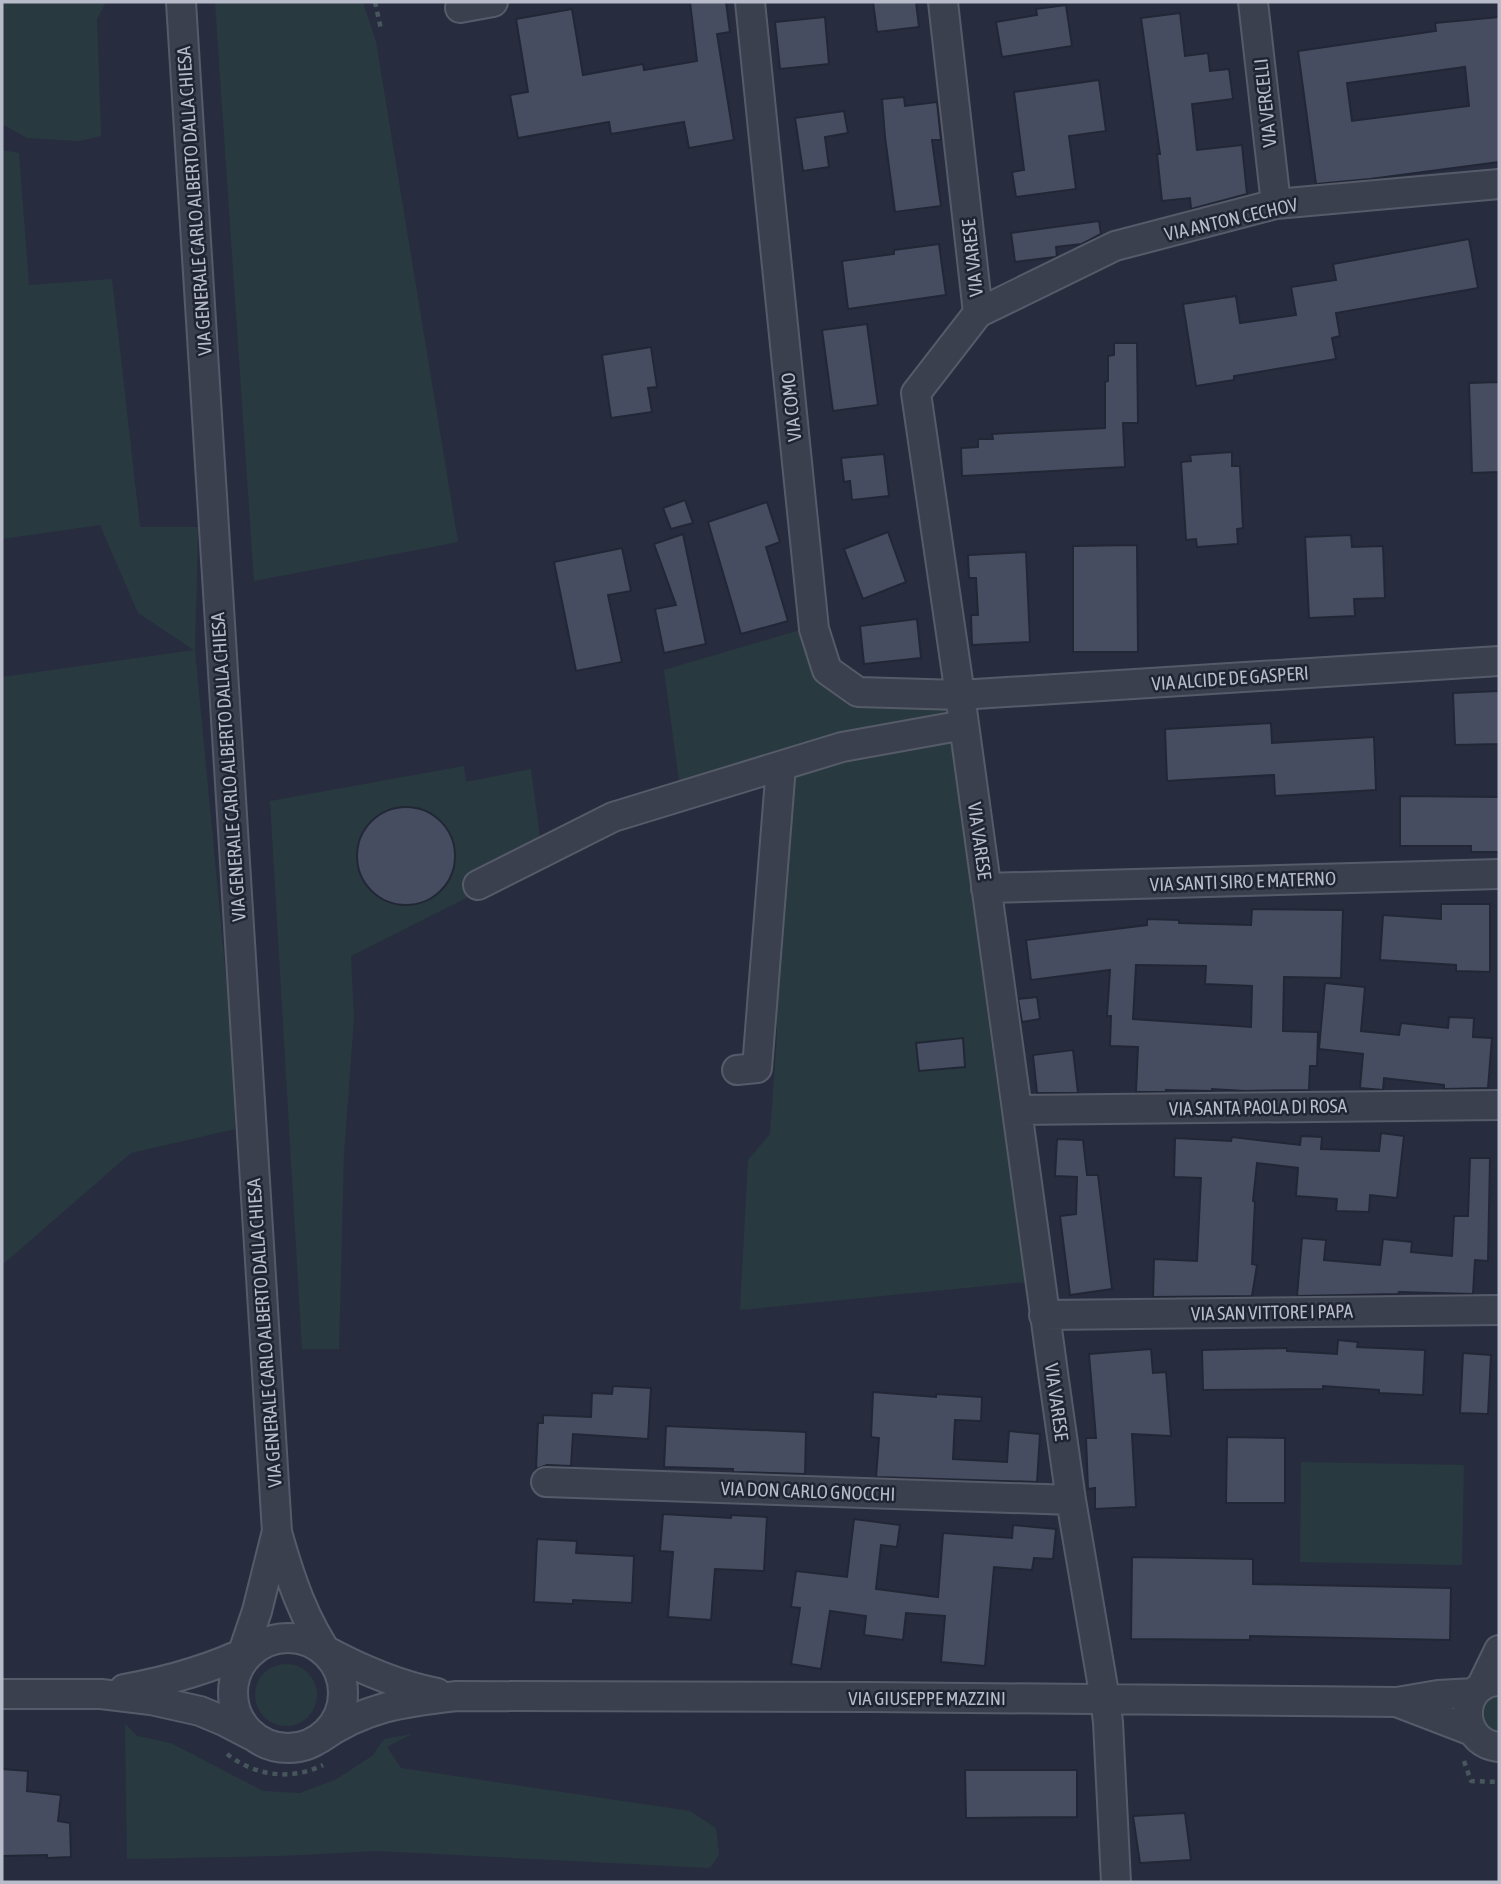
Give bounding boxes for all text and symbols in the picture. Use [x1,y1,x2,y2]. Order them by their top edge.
street label: VIA GENERALE CARLO ALBERTO DALLA CHIESA [172,45,216,356]
street label: VIA VERCELLI [1249,58,1281,148]
street label: VIA ANTON CECHOV [1162,193,1300,245]
street label: VIA VARESE [957,218,987,298]
street label: VIA COMO [776,371,806,443]
street label: VIA GENERALE CARLO ALBERTO DALLA CHIESA [206,611,250,922]
street label: VIA ALCIDE DE GASPERI [1151,662,1309,694]
street label: VIA VARESE [964,801,996,881]
street label: VIA SANTI SIRO E MATERNO [1149,867,1337,895]
street label: VIA SANTA PAOLA DI ROSA [1169,1094,1348,1120]
street label: VIA GENERALE CARLO ALBERTO DALLA CHIESA [242,1177,286,1488]
street label: VIA SAN VITTORE I PAPA [1191,1300,1354,1324]
street label: VIA VARESE [1041,1362,1073,1442]
street label: VIA DON CARLO GNOCCHI [720,1477,896,1505]
street label: VIA GIUSEPPE MAZZINI [848,1687,1006,1709]

